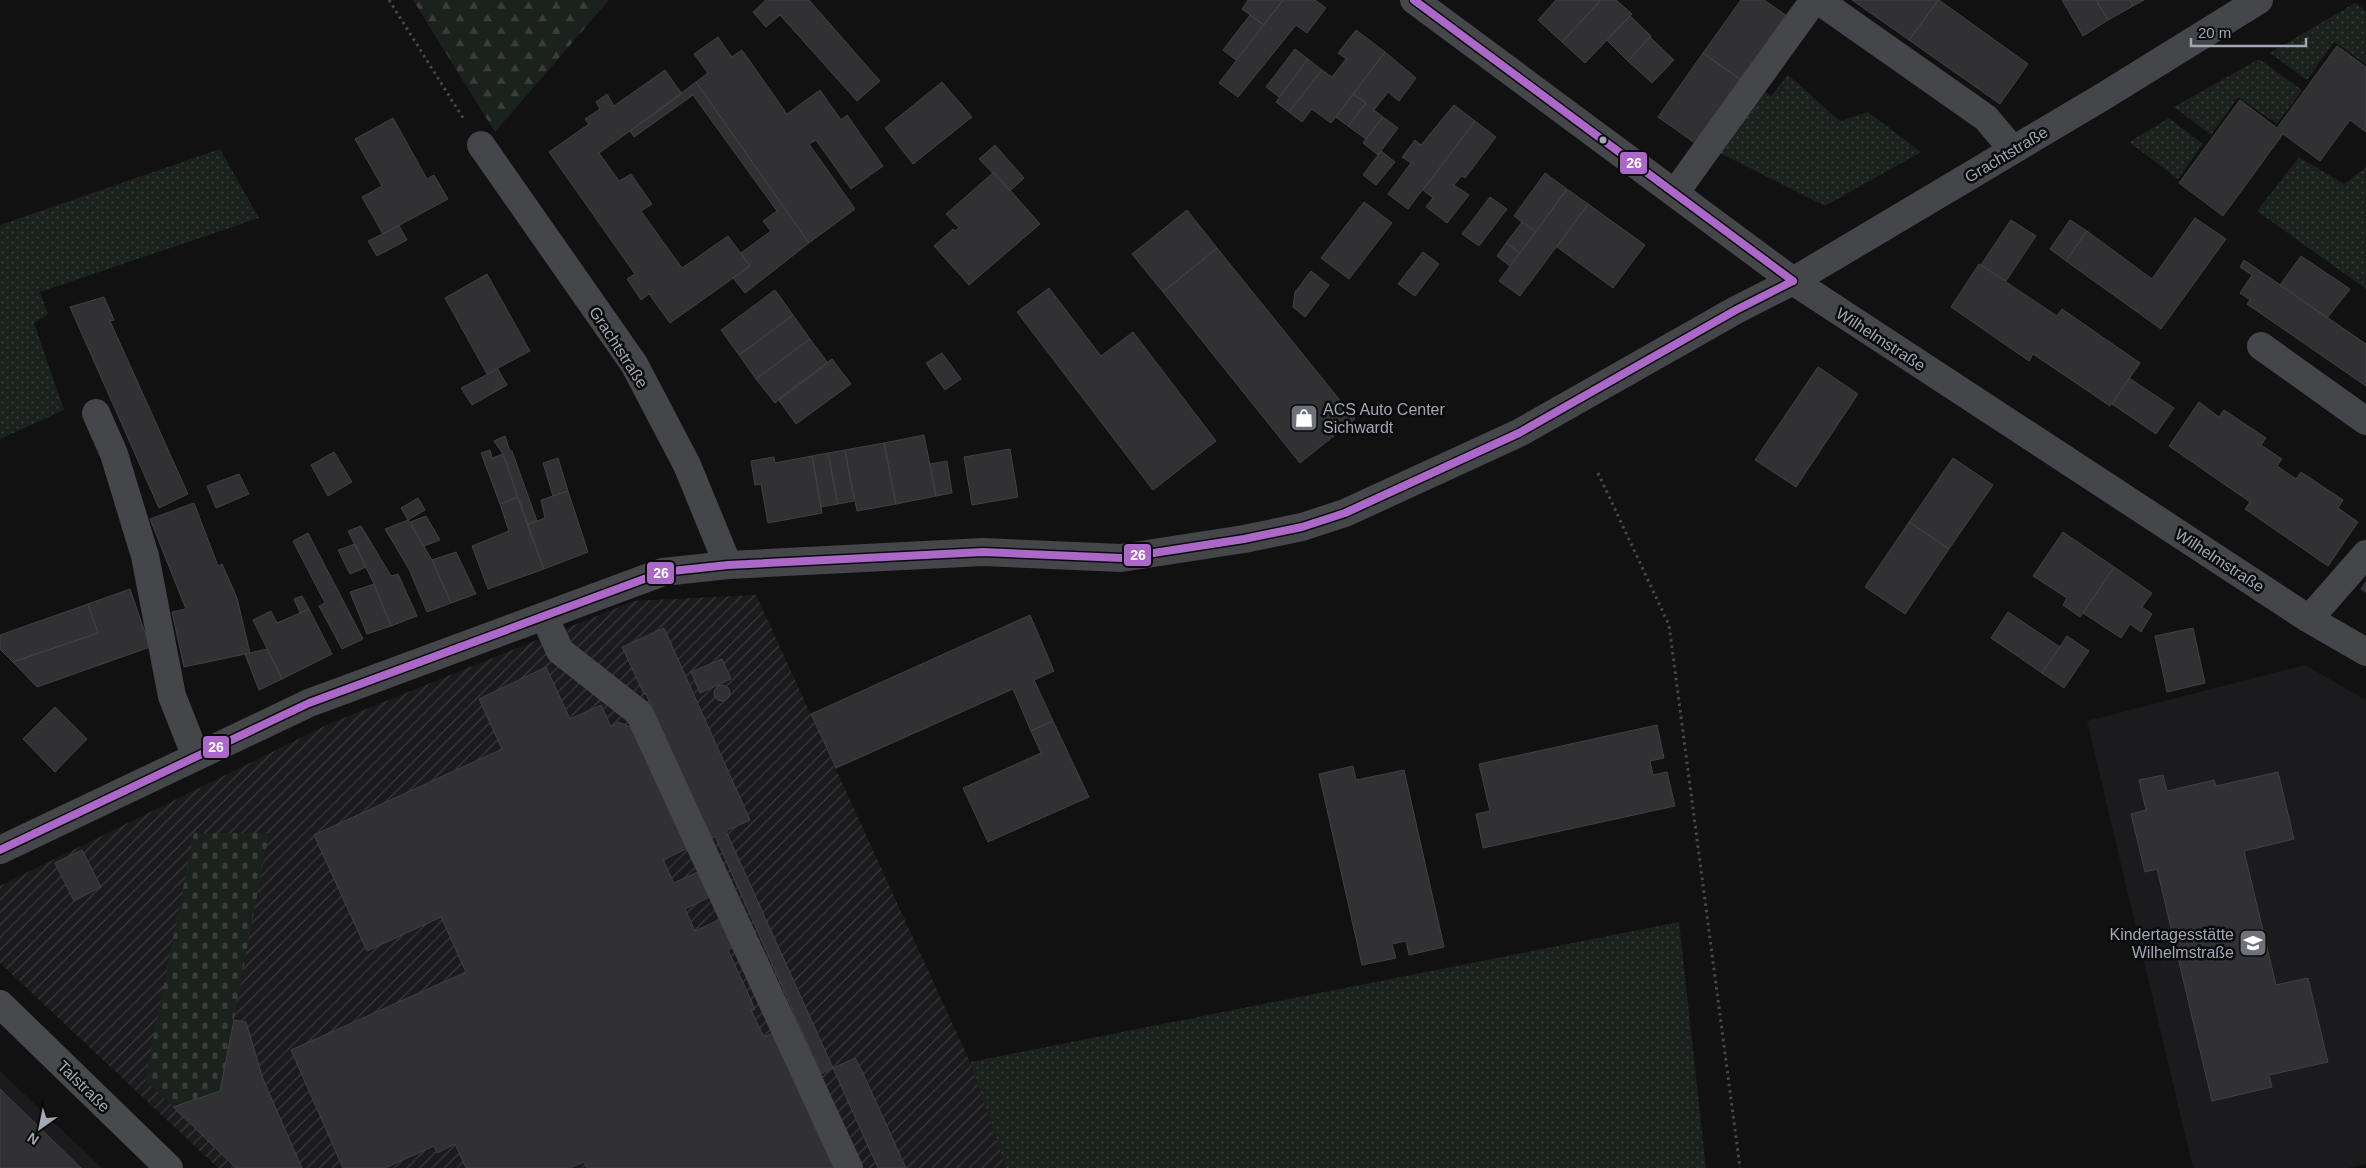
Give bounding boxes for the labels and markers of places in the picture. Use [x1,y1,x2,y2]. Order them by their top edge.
unlabelled marker [1598,135,1608,145]
place label: ACS Auto Center Sichwardt [1323,401,1446,436]
shop icon: ACS Auto Center Sichwardt [1289,403,1319,433]
place label: Kindertagesstätte Wilhelmstraße [2109,926,2234,961]
school or university icon: Kindertagesstätte Wilhelmstraße [2238,928,2268,958]

